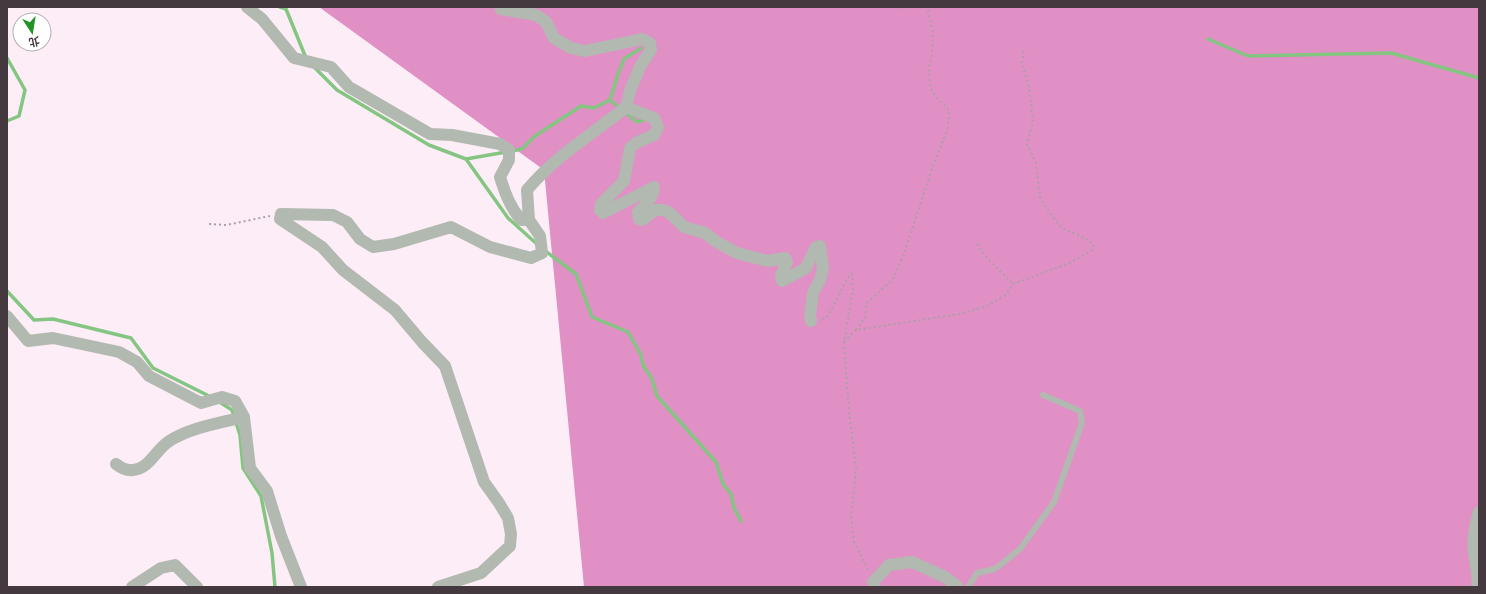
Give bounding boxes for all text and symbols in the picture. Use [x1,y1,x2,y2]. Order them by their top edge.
north arrow [12,12,52,52]
text: 北 [27,34,41,49]

